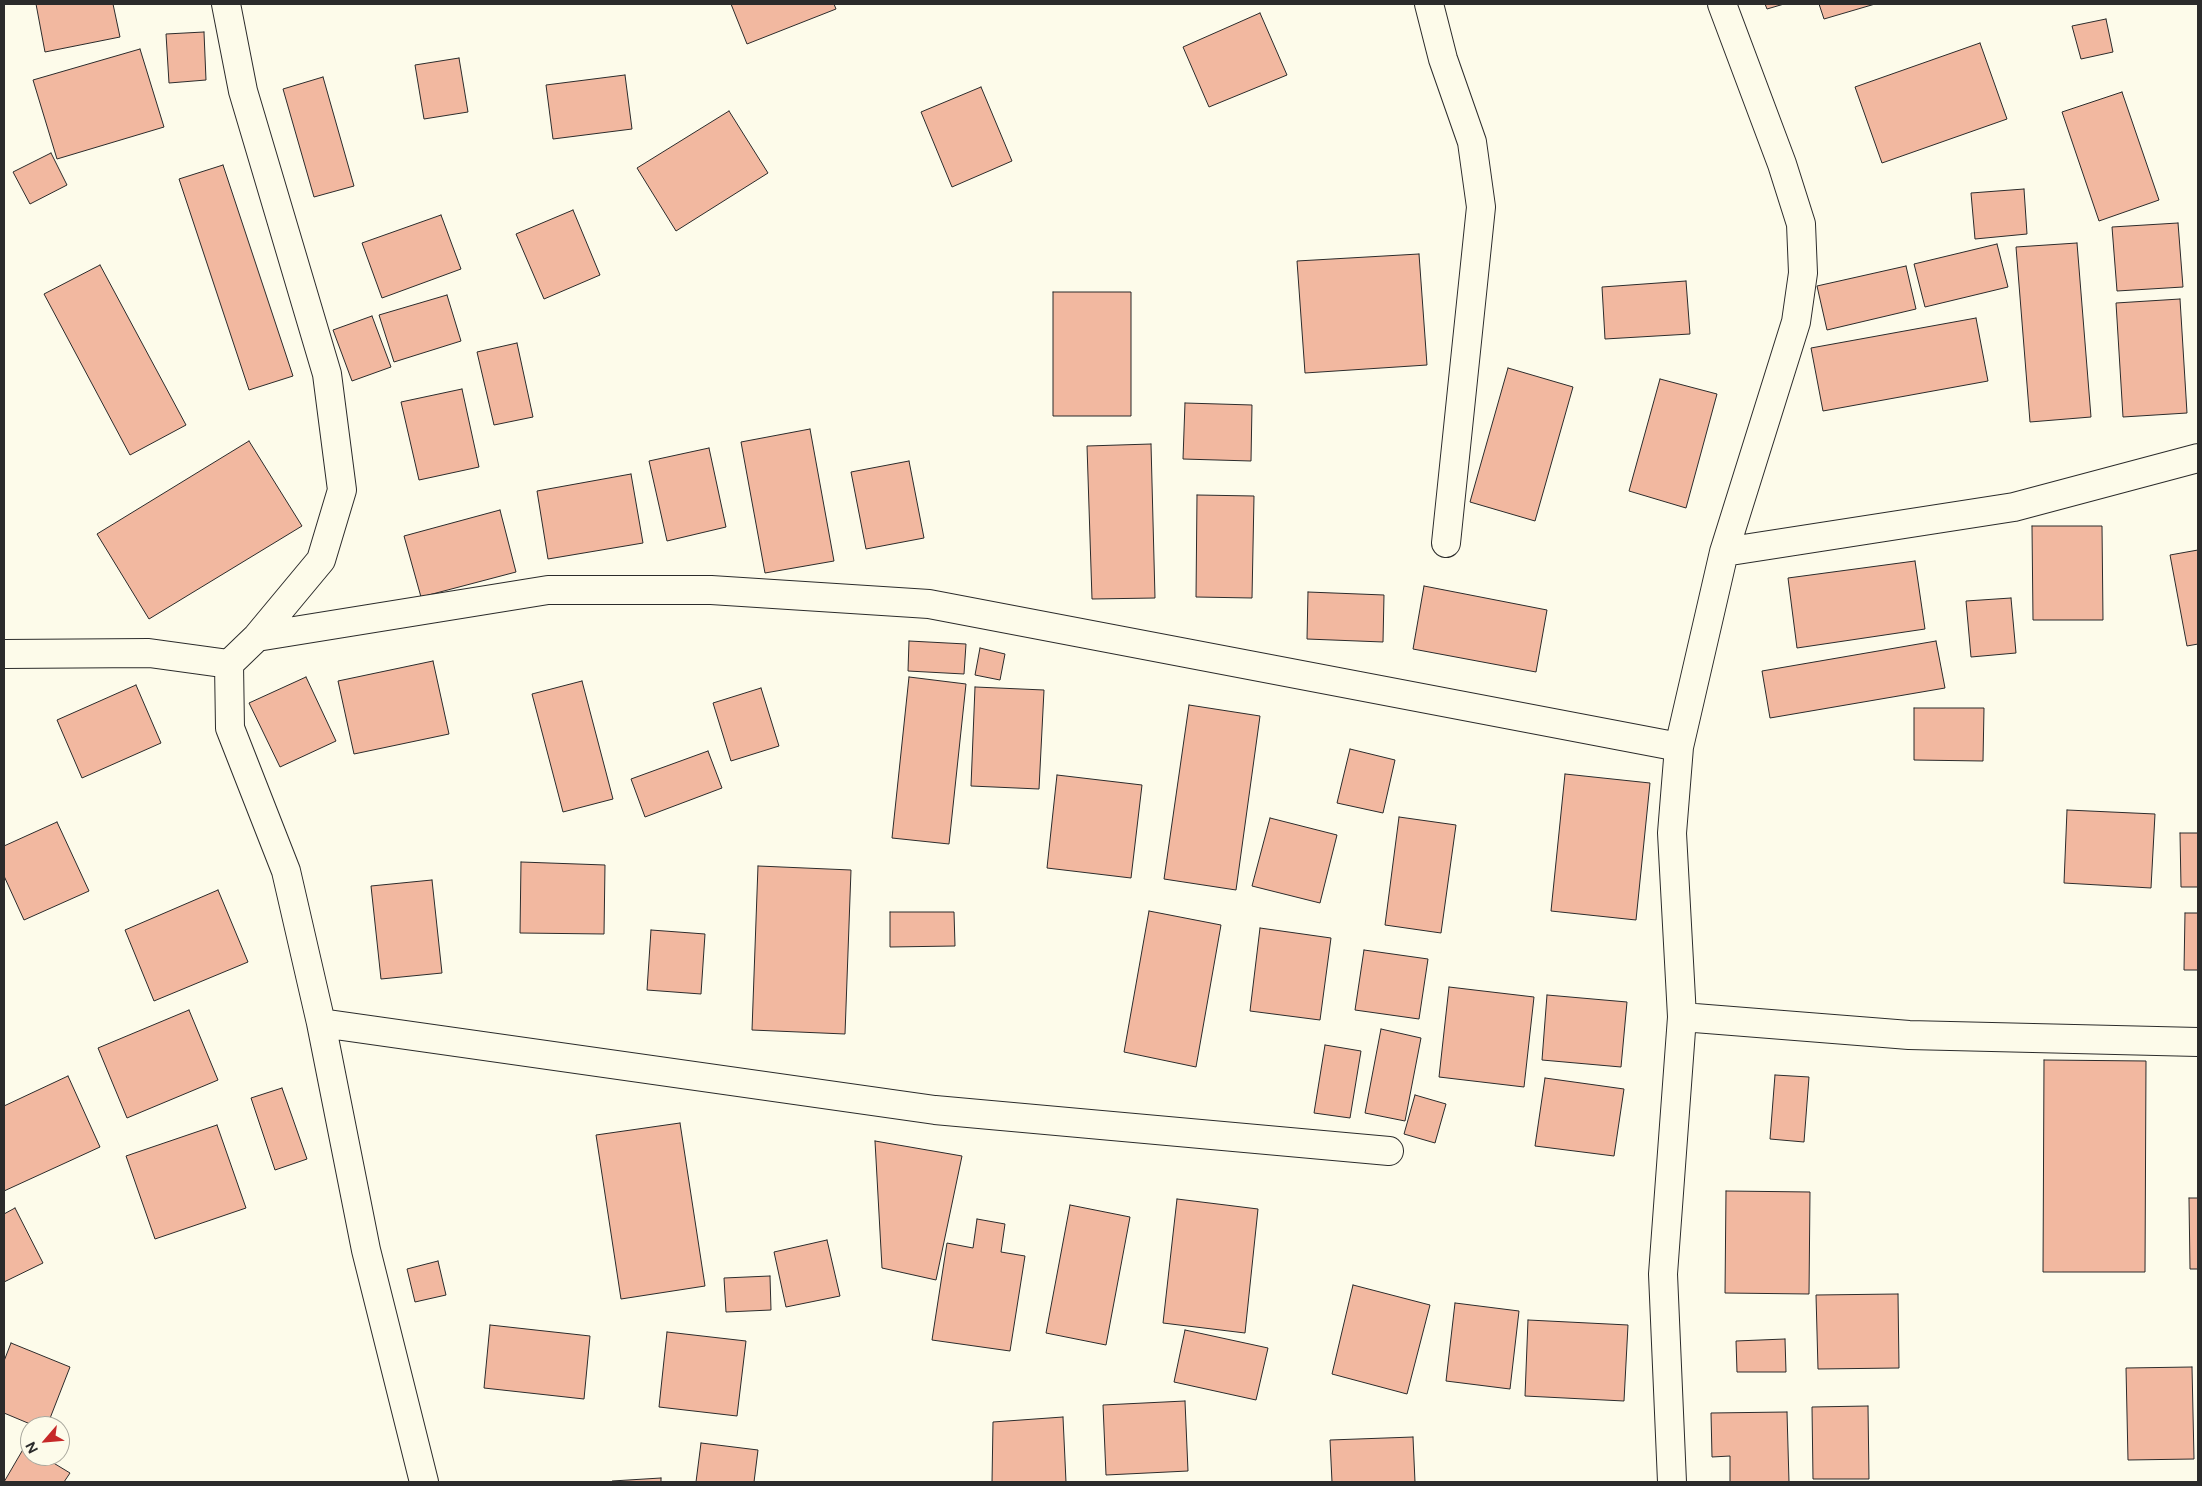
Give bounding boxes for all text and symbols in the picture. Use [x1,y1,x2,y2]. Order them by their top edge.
north arrow [20,1416,70,1466]
text: N [22,1439,42,1456]

